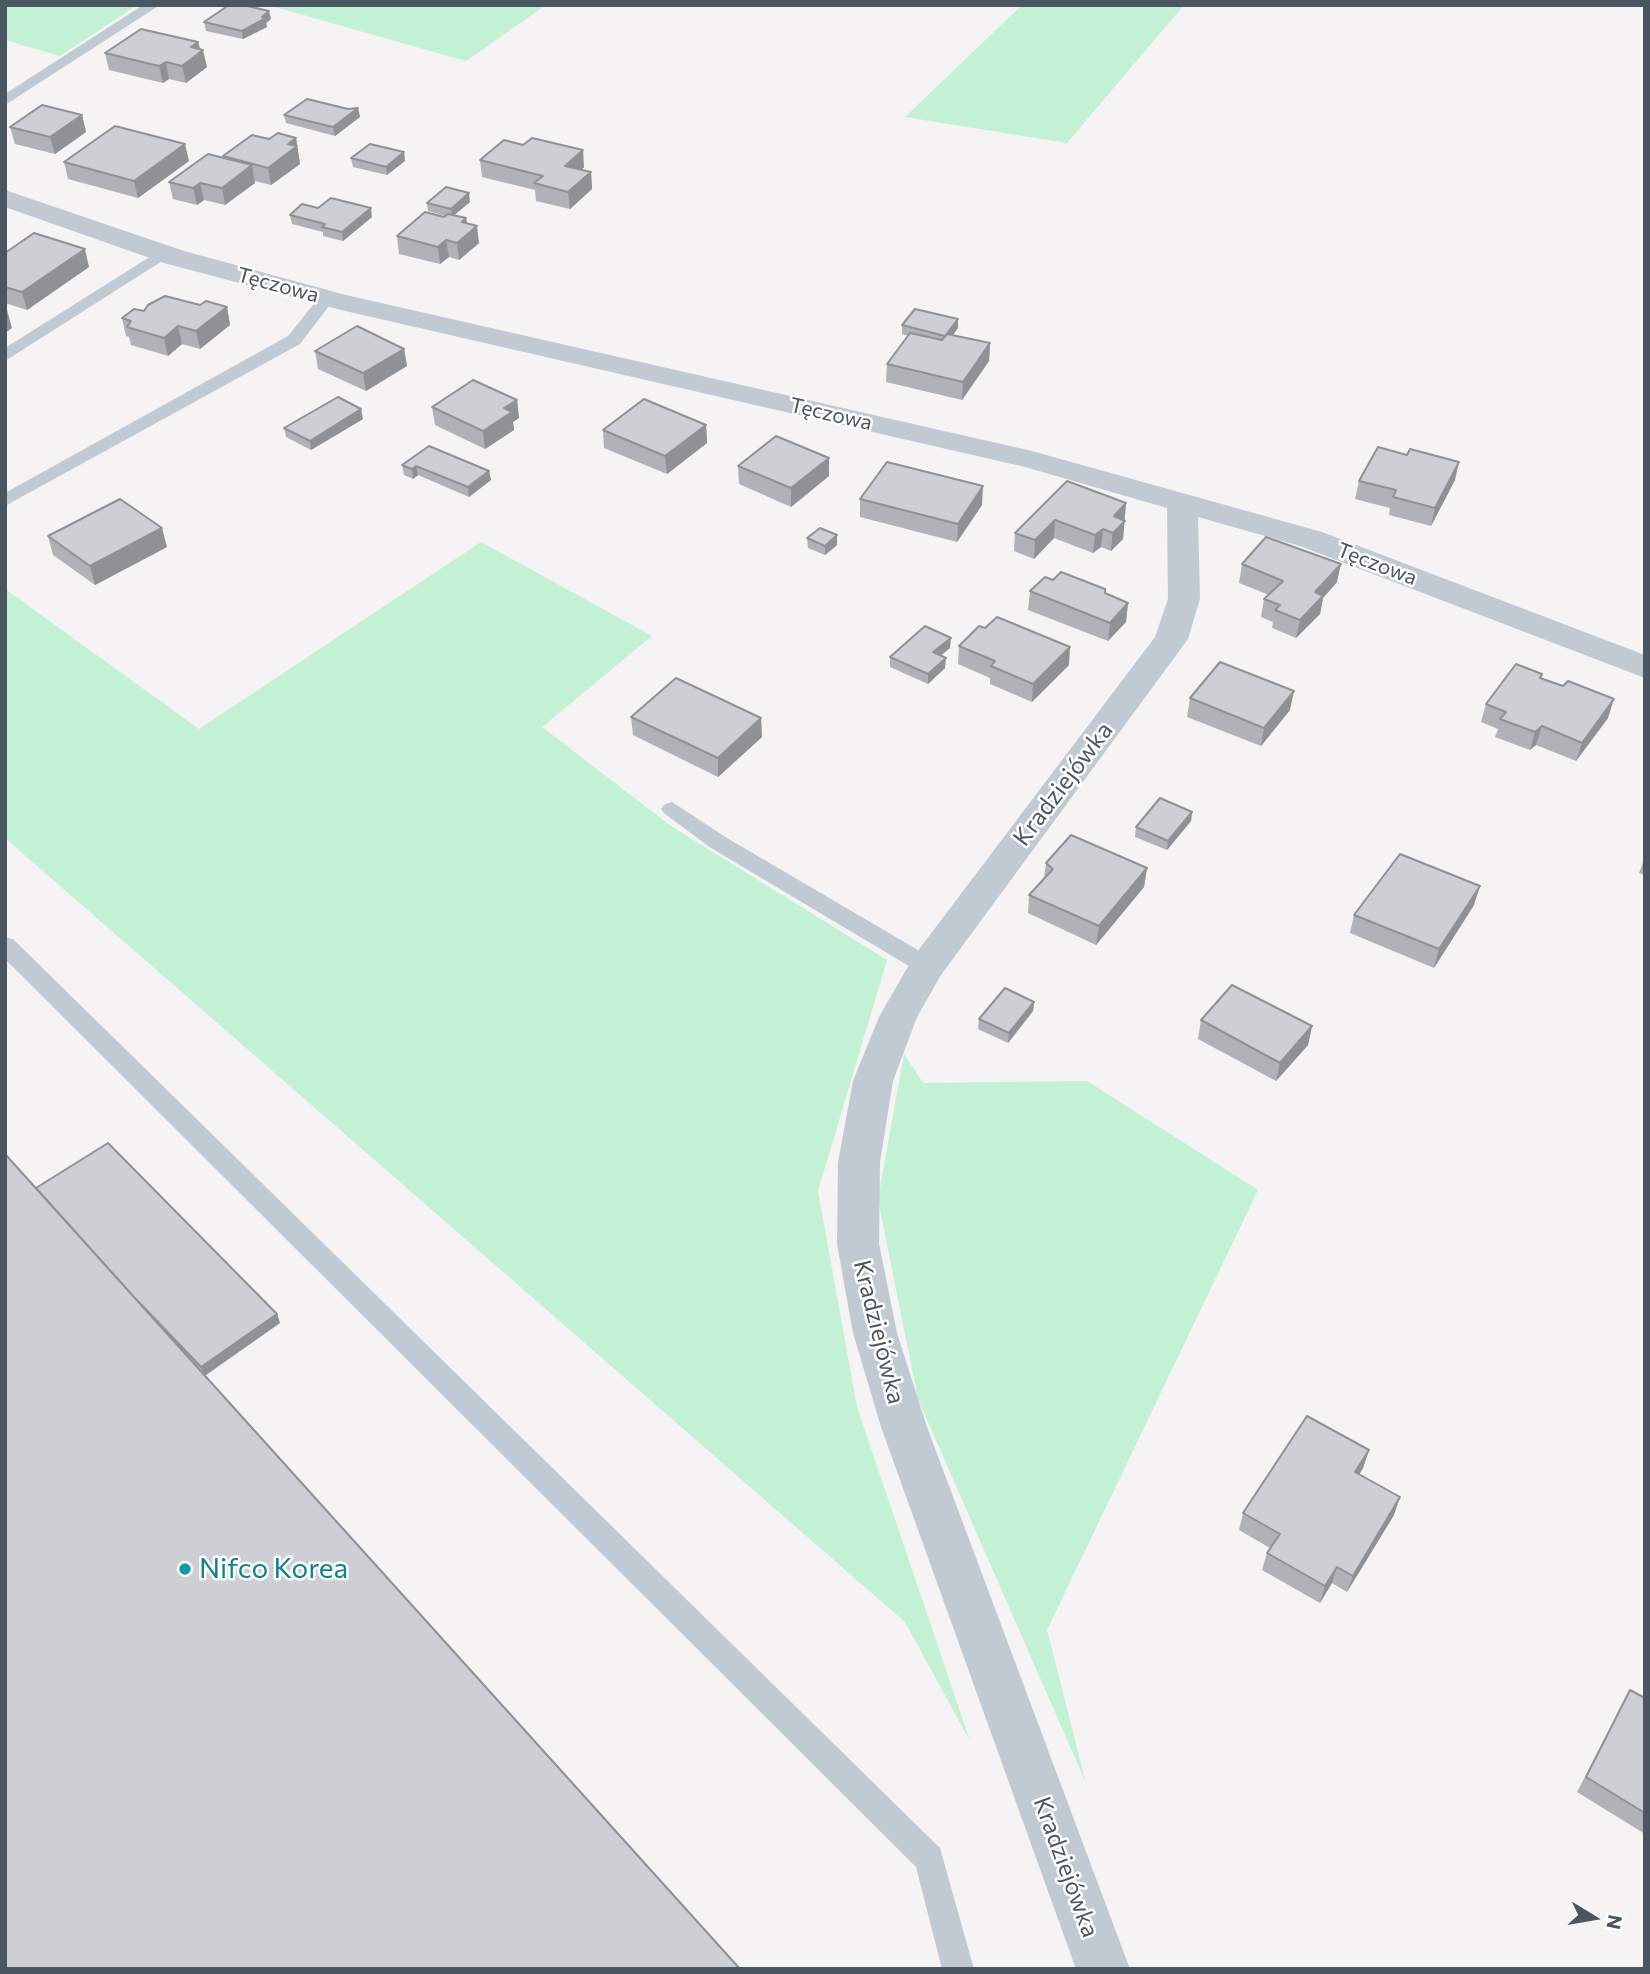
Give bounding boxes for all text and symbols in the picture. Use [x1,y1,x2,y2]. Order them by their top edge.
street label: Tęczowa [234,262,322,308]
street label: Tęczowa [788,392,874,436]
street label: Tęczowa [1334,537,1420,591]
street label: Kradziejówka [1007,716,1119,852]
street label: Kradziejówka [847,1257,911,1407]
place label: Nifco Korea [199,1552,348,1586]
marker: Nifco Korea [177,1561,193,1577]
street label: Kradziejówka [1027,1793,1105,1941]
north arrow [1559,1883,1629,1953]
text: N [1602,1913,1628,1931]

